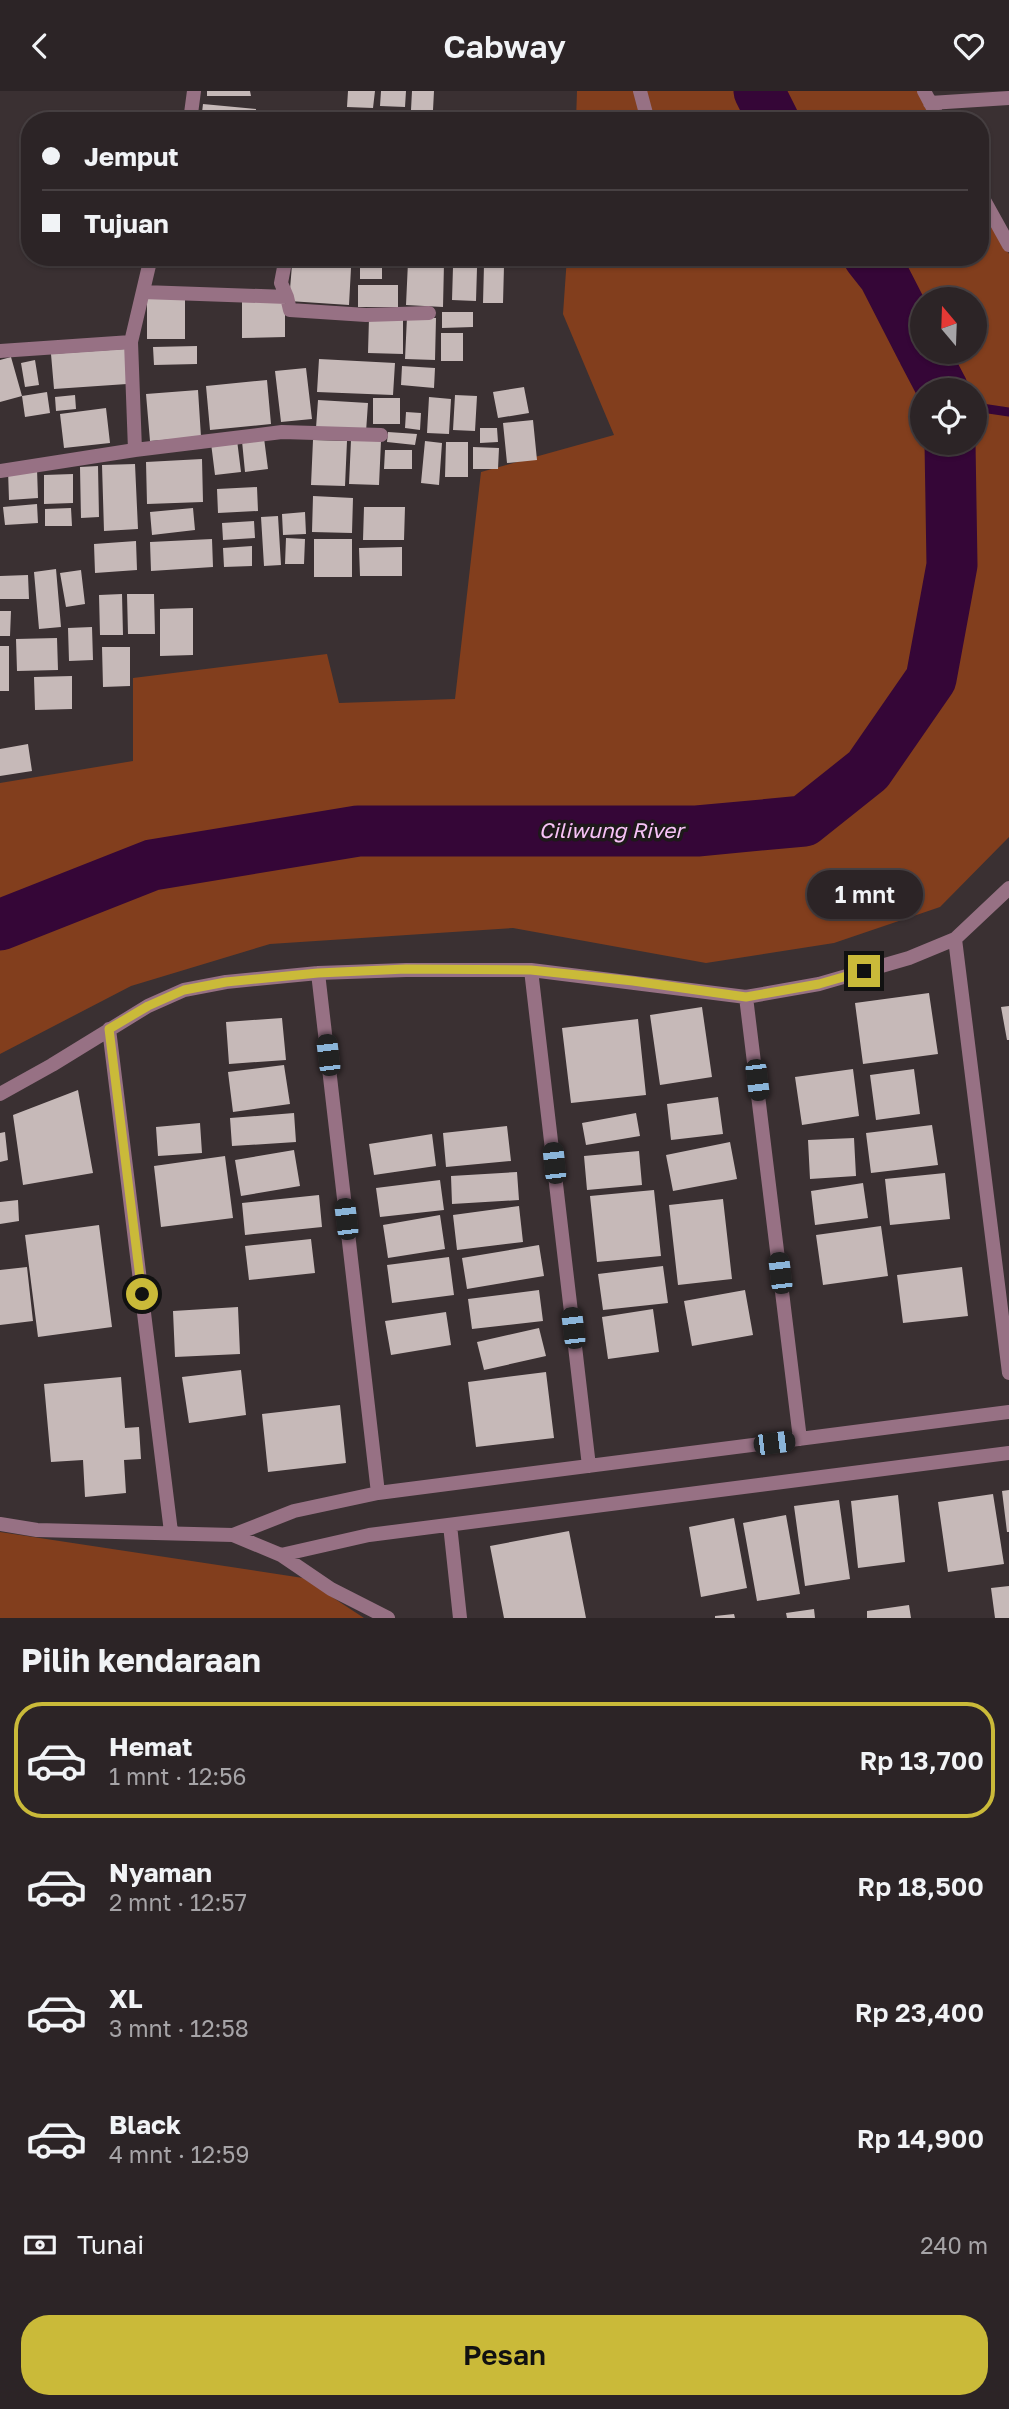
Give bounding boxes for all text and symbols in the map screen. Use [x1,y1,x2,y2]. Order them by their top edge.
icon: back [21,27,59,65]
text: Cabway [443,27,566,65]
icon: heart [950,27,988,65]
text: Jemput [84,141,179,172]
text: Tujuan [84,208,169,239]
north arrow [910,287,987,364]
map controls [910,287,987,455]
button: locate [910,378,987,455]
water label: Ciliwung River [539,817,686,843]
callout: 1 mnt [806,869,922,919]
text: 1 mnt [835,880,895,908]
route end [848,955,880,987]
car [316,1033,341,1077]
car [745,1058,770,1102]
car [542,1141,567,1185]
car [334,1197,359,1241]
car [768,1251,793,1295]
route start [126,1278,158,1310]
car [561,1306,586,1350]
car [752,1430,797,1456]
text: Pilih kendaraan [21,1641,261,1679]
icon: car [25,1729,88,1792]
text: Hemat [109,1731,192,1762]
text: Rp 13,700 [859,1745,984,1776]
text: 1 mnt · 12:56 [109,1762,246,1790]
icon: car [25,1855,88,1918]
text: Nyaman [109,1857,212,1888]
text: Rp 18,500 [857,1871,984,1902]
text: 2 mnt · 12:57 [109,1888,247,1916]
icon: car [25,1981,88,2044]
text: XL [109,1983,143,2014]
text: Rp 23,400 [855,1997,984,2028]
text: 3 mnt · 12:58 [109,2014,249,2042]
icon: car [25,2107,88,2170]
text: Black [109,2109,181,2140]
text: Rp 14,900 [857,2123,984,2154]
text: 4 mnt · 12:59 [109,2140,249,2168]
icon: cash [21,2226,59,2264]
text: Tunai [77,2229,144,2260]
text: 240 m [920,2231,988,2259]
button: Pesan [21,2315,988,2395]

